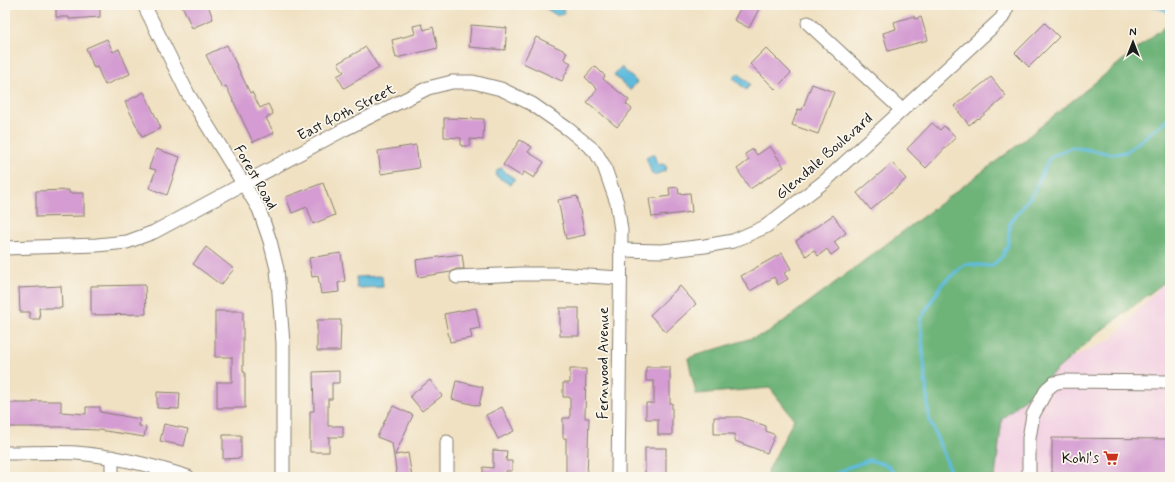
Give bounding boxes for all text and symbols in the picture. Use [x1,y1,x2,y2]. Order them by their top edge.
north arrow [1113,22,1153,62]
text: N [1129,26,1137,40]
street label: East 40th Street [294,80,399,146]
street label: Glendale Boulevard [772,109,878,205]
street label: Forest Road [229,141,282,214]
street label: Fernwood Avenue [594,307,614,419]
place label: Kohl's [1062,449,1099,469]
supermarket icon: Kohl's [1102,449,1120,467]

